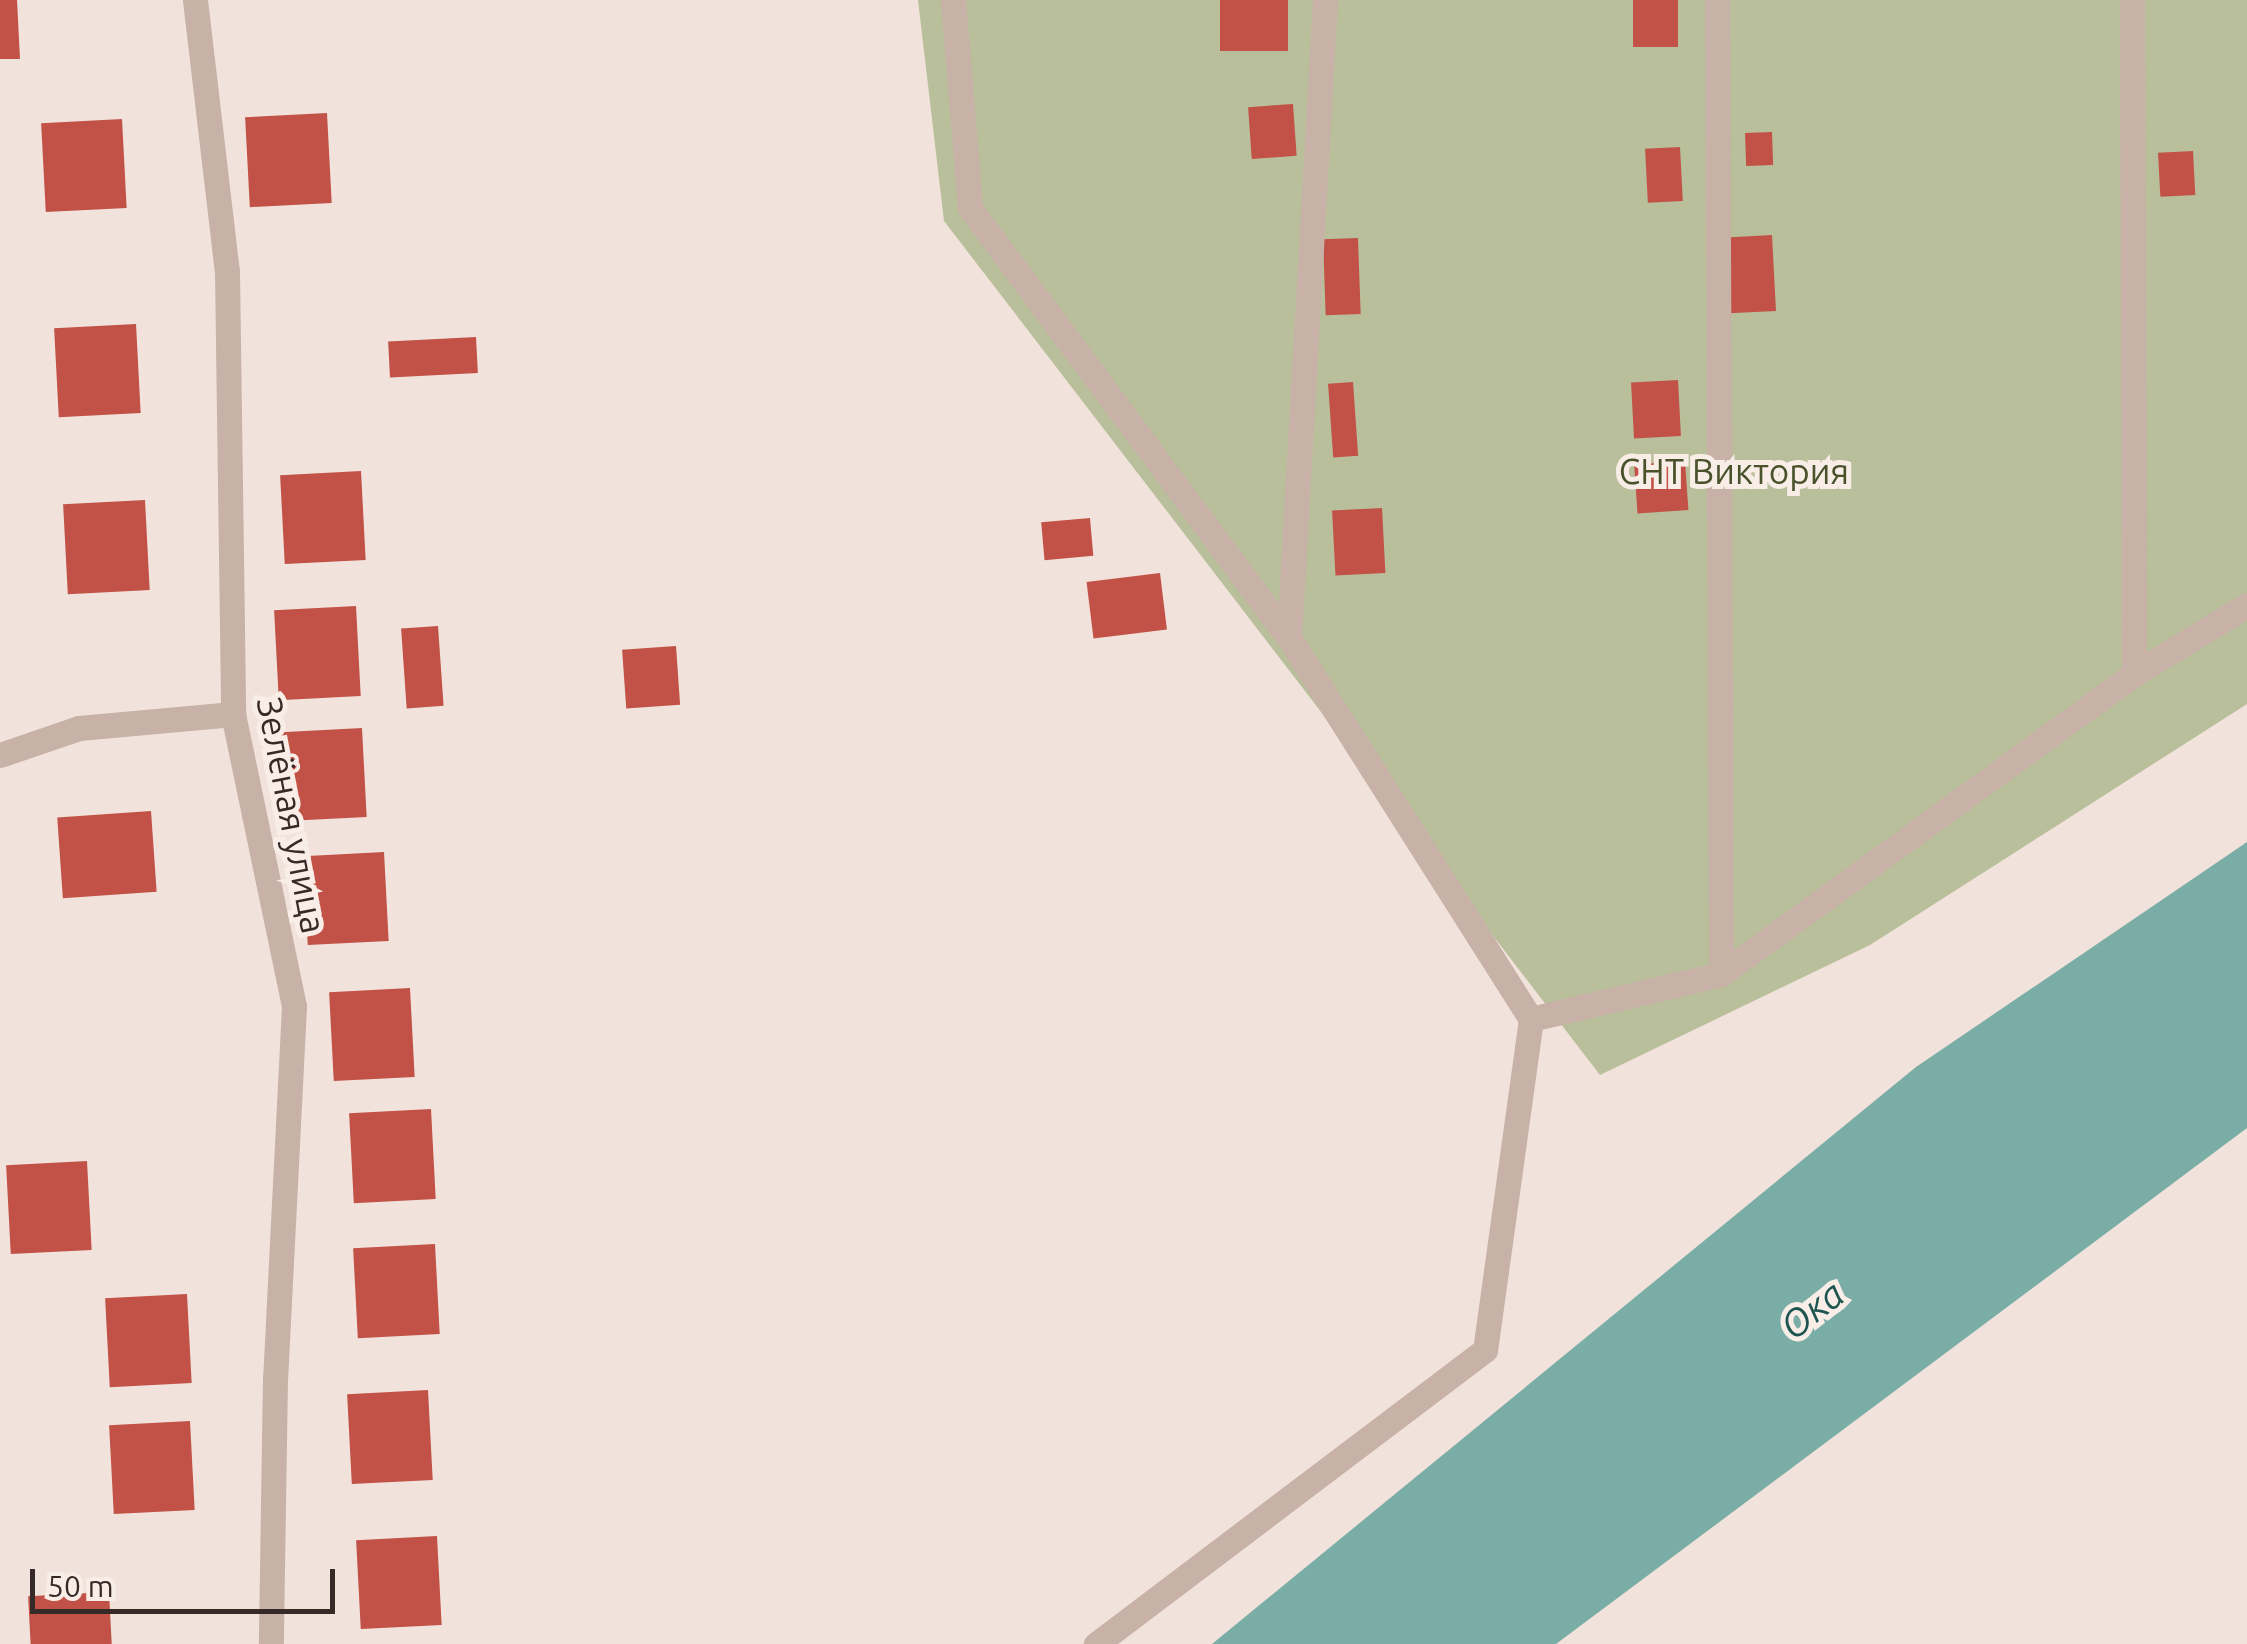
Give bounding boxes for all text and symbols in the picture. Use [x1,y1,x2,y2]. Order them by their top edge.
park label: СНТ Виктория [1619,450,1849,492]
street label: Зелёная улица [249,693,335,937]
water label: Ока [1771,1271,1853,1349]
scale bar [35,1549,340,1611]
text: 50 m [47,1569,114,1603]

